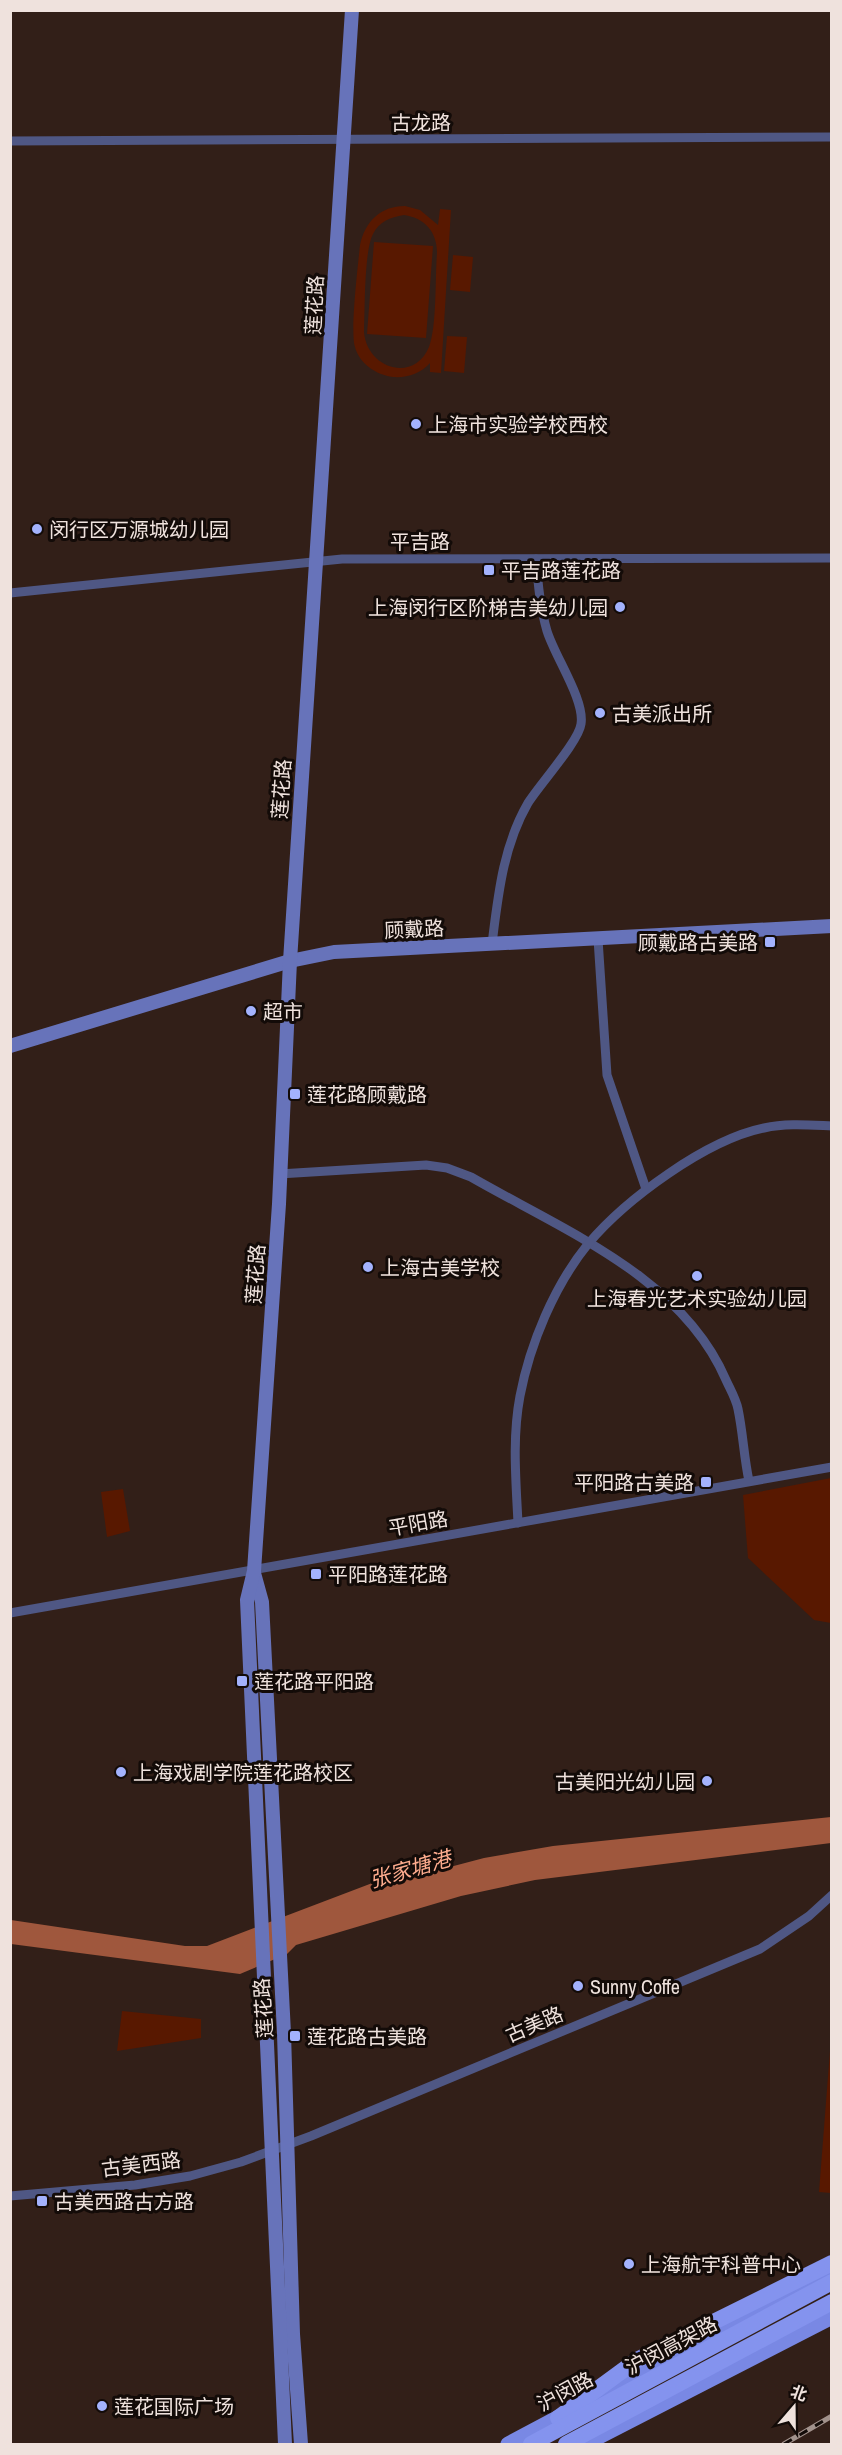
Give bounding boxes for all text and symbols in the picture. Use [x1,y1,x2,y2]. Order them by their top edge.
street label: 古龙路 [391,109,451,136]
street label: 莲花路 [299,274,329,336]
place label: 上海市实验学校西校 [428,411,608,438]
marker: 上海市实验学校西校 [409,417,423,431]
place label: 闵行区万源城幼儿园 [49,516,229,543]
marker: 闵行区万源城幼儿园 [30,522,44,536]
street label: 平吉路 [390,528,450,555]
place label: 平吉路莲花路 [501,557,621,584]
marker: 平吉路莲花路 [482,563,496,577]
place label: 上海闵行区阶梯吉美幼儿园 [368,594,608,621]
marker: 上海闵行区阶梯吉美幼儿园 [613,600,627,614]
place label: 古美派出所 [612,700,712,727]
marker: 古美派出所 [593,706,607,720]
street label: 莲花路 [265,758,297,820]
street label: 顾戴路 [383,914,445,944]
place label: 顾戴路古美路 [638,929,758,956]
marker: 顾戴路古美路 [763,935,777,949]
place label: 超市 [263,998,303,1025]
marker: 超市 [244,1004,258,1018]
place label: 莲花路顾戴路 [307,1081,427,1108]
marker: 莲花路顾戴路 [288,1087,302,1101]
street label: 莲花路 [239,1243,271,1305]
place label: 上海古美学校 [380,1254,500,1281]
marker: 上海古美学校 [361,1260,375,1274]
marker: 上海春光艺术实验幼儿园 [690,1269,704,1283]
place label: 上海春光艺术实验幼儿园 [587,1285,807,1312]
place label: 平阳路古美路 [574,1469,694,1496]
marker: 平阳路古美路 [699,1475,713,1489]
street label: 平阳路 [386,1504,450,1542]
place label: 平阳路莲花路 [328,1561,448,1588]
marker: 平阳路莲花路 [309,1567,323,1581]
place label: 莲花路平阳路 [254,1668,374,1695]
marker: 莲花路平阳路 [235,1674,249,1688]
place label: 上海戏剧学院莲花路校区 [133,1759,353,1786]
marker: 上海戏剧学院莲花路校区 [114,1765,128,1779]
place label: 古美阳光幼儿园 [555,1768,695,1795]
marker: 古美阳光幼儿园 [700,1774,714,1788]
water label: 张家塘港 [366,1843,457,1895]
place label: Sunny Coffe [590,1973,680,2000]
street label: 莲花路 [247,1977,279,2039]
marker: Sunny Coffe [571,1979,585,1993]
street label: 古美路 [501,2000,567,2048]
place label: 莲花路古美路 [307,2023,427,2050]
marker: 莲花路古美路 [288,2029,302,2043]
street label: 古美西路 [100,2146,182,2182]
place label: 古美西路古方路 [54,2188,194,2215]
marker: 古美西路古方路 [35,2194,49,2208]
place label: 上海航宇科普中心 [641,2251,801,2278]
marker: 上海航宇科普中心 [622,2257,636,2271]
street label: 沪闵高架路 [621,2310,721,2380]
street label: 沪闵路 [532,2365,598,2417]
north arrow [764,2377,824,2437]
text: 北 [788,2380,810,2406]
place label: 莲花国际广场 [114,2393,234,2420]
marker: 莲花国际广场 [95,2399,109,2413]

